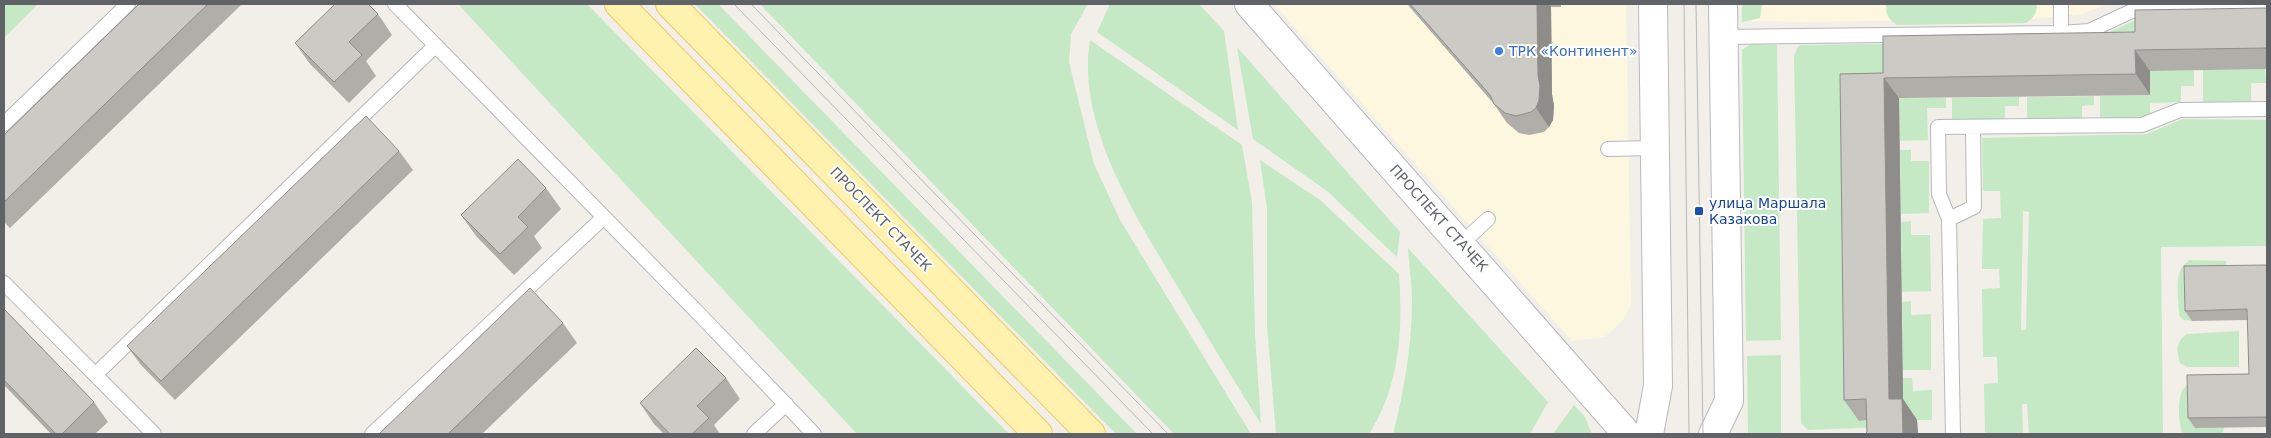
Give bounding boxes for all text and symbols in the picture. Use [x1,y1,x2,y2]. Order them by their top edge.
place label: ТРК «Континент» [1508,43,1638,59]
marker: ТРК «Континент» [1493,45,1505,57]
street label: ПРОСПЕКТ СТАЧЕК [1387,161,1491,275]
street label: ПРОСПЕКТ СТАЧЕК [827,164,935,274]
place label: улица Маршала Казакова [1709,195,1826,227]
marker: улица Маршала Казакова [1693,205,1705,217]

